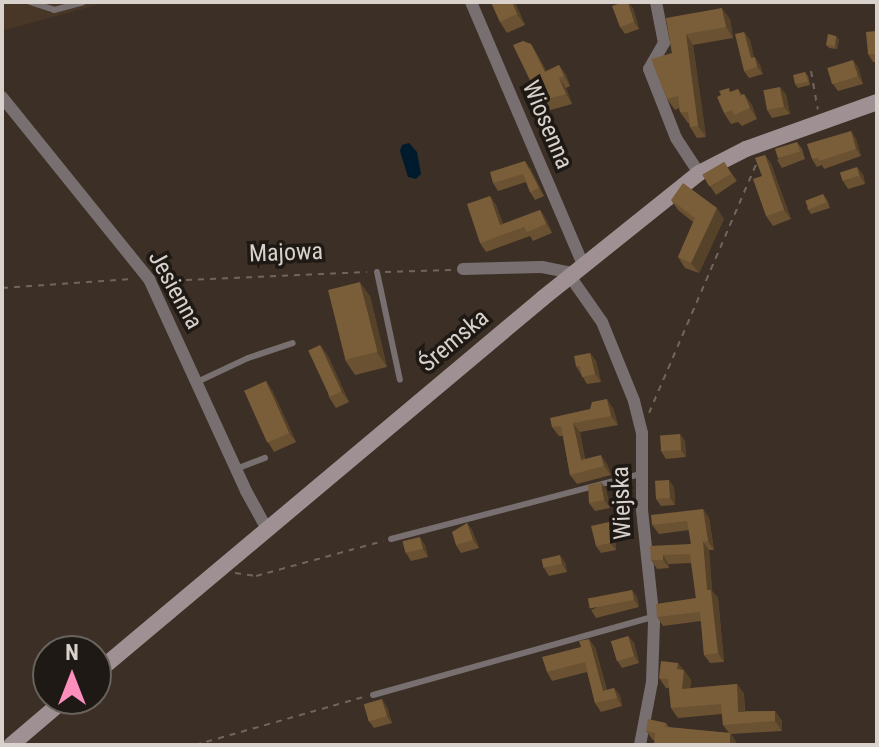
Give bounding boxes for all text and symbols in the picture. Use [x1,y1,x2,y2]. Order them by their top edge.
street label: Wiosenna [516,77,578,173]
street label: Majowa [248,237,324,269]
street label: Jesienna [142,246,208,334]
street label: Śremska [413,304,495,378]
street label: Wiejska [606,466,638,540]
north arrow [32,635,112,715]
text: N [65,640,79,665]

